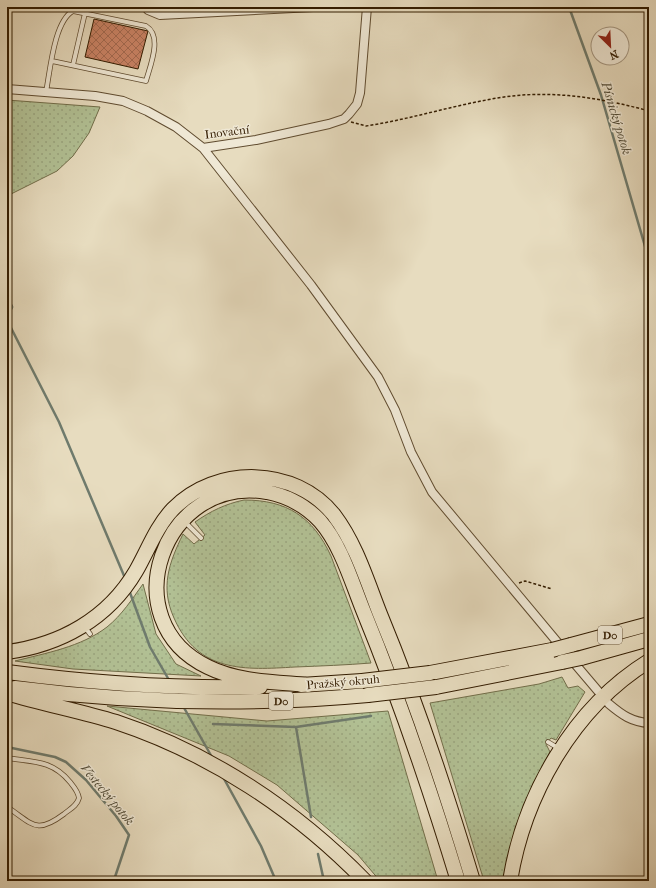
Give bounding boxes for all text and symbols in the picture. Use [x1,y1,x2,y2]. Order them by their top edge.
north arrow [590,26,630,66]
text: N [607,47,620,63]
water label: Písnický potok [598,79,635,157]
street label: Inovační [204,122,250,142]
road number: D0 [598,626,622,644]
street label: Pražský okruh [306,672,381,692]
road number: D0 [269,692,293,710]
water label: Vestecký potok [78,761,138,828]

